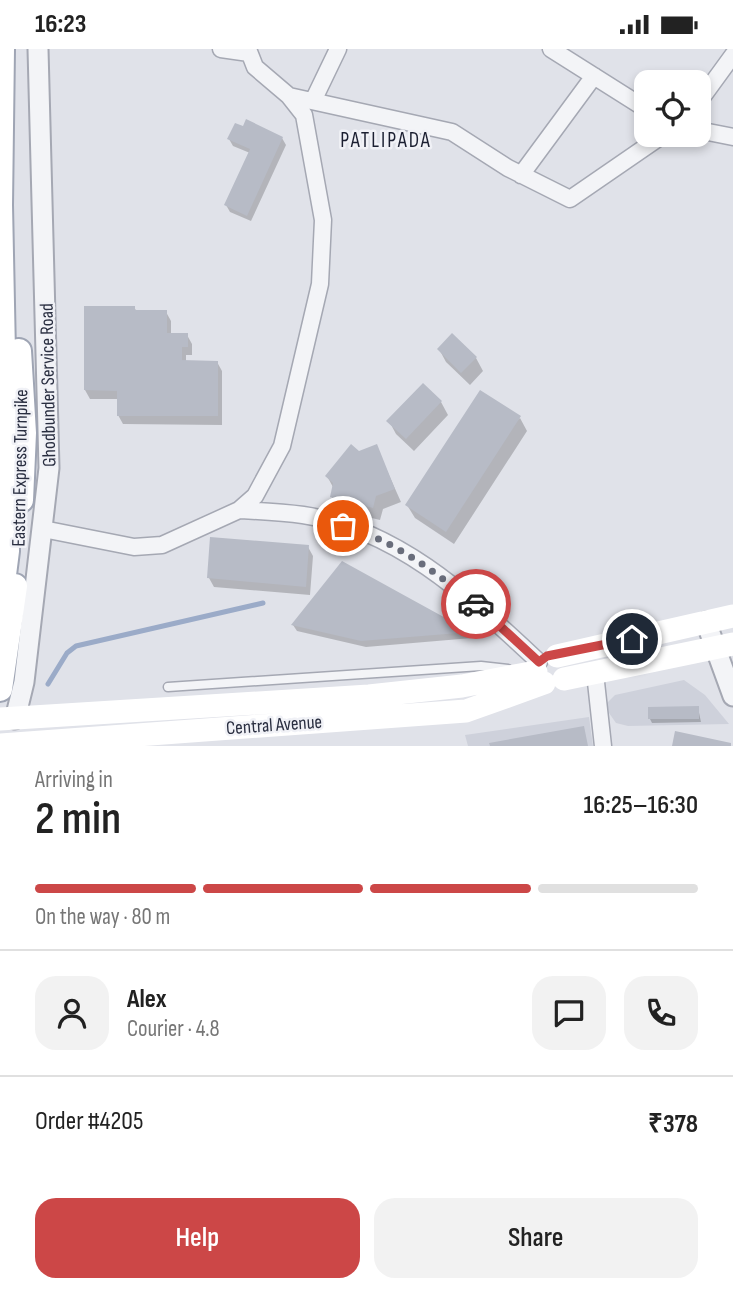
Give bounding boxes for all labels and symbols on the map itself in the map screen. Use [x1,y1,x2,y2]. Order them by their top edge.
district label: PATLIPADA [340,128,432,153]
street label: Ghodbunder Service Road [36,303,61,467]
street label: Eastern Express Turnpike [8,389,33,547]
pin [313,496,373,556]
courier [441,569,511,639]
pin [602,609,662,669]
street label: Central Avenue [225,711,323,740]

